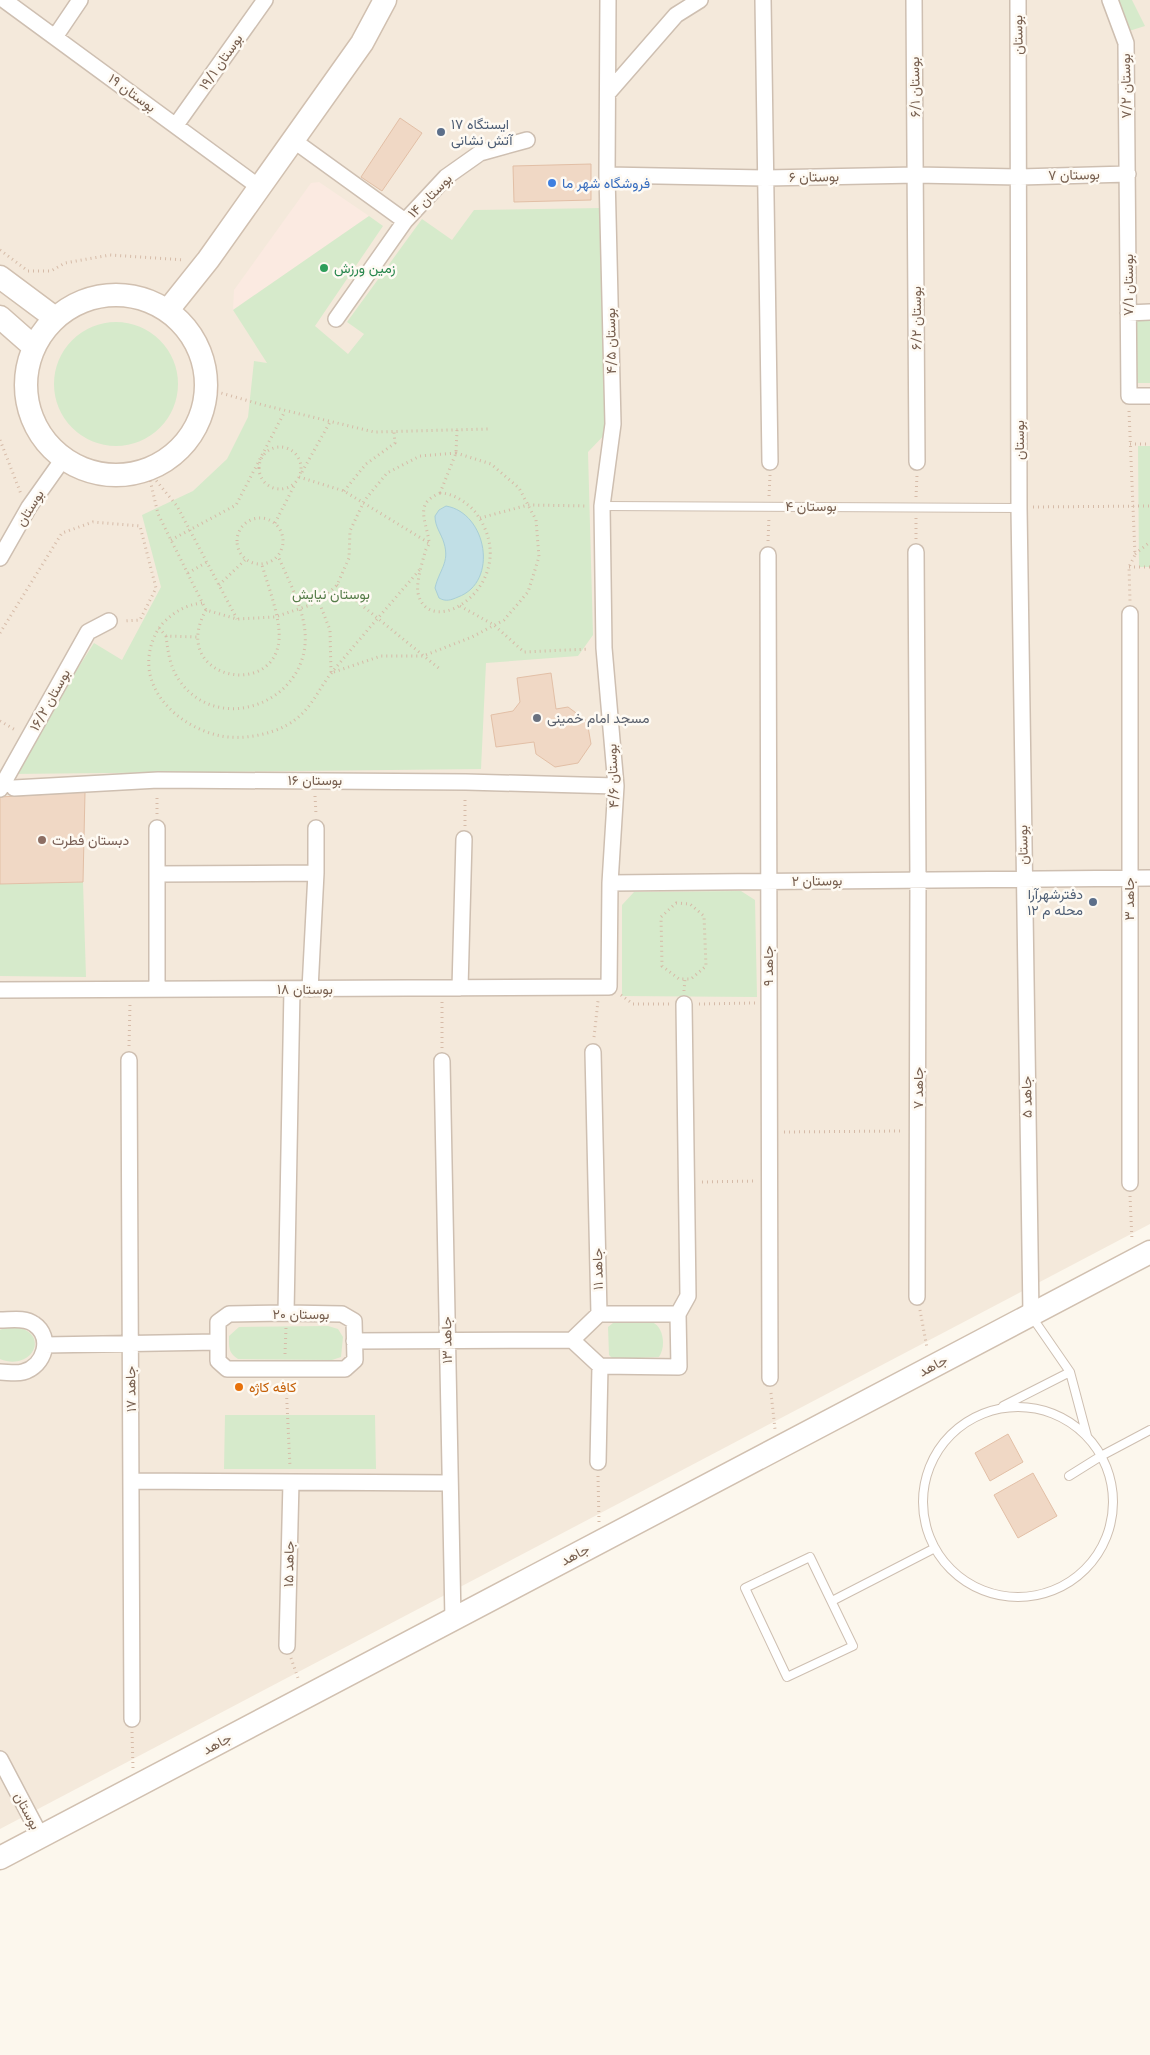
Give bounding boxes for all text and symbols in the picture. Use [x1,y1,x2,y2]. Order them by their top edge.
street label: بوستان [1009,15,1027,55]
street label: بوستان ۱۹/۱ [196,31,246,93]
street label: بوستان ۷/۲ [1117,53,1135,119]
street label: بوستان ۶/۱ [906,57,924,117]
street label: بوستان ۱۹ [105,70,159,116]
place label: ایستگاه ۱۷ آتش نشانی [451,116,514,149]
marker: ایستگاه ۱۷ آتش نشانی [435,126,447,138]
street label: بوستان ۷ [1048,166,1100,184]
street label: بوستان ۶ [789,168,839,186]
street label: بوستان ۱۴ [404,170,456,222]
place label: فروشگاه شهر ما [562,175,650,192]
marker: فروشگاه شهر ما [546,177,558,189]
street label: بوستان ۷/۱ [1120,254,1137,316]
place label: زمین ورزش [334,260,396,277]
marker: زمین ورزش [318,262,330,274]
street label: بوستان ۶/۲ [908,286,925,350]
street label: بوستان ۴/۵ [602,308,620,374]
street label: بوستان [1011,420,1028,460]
street label: بوستان [12,487,48,529]
street label: بوستان ۴ [785,498,837,515]
park label: بوستان نیایش [292,586,370,603]
street label: بوستان ۱۶/۲ [26,666,74,734]
place label: مسجد امام خمینی [547,710,650,727]
marker: مسجد امام خمینی [531,712,543,724]
street label: بوستان ۴/۶ [603,743,623,809]
street label: بوستان ۱۶ [288,772,342,789]
street label: بوستان [1014,825,1032,865]
place label: دبستان فطرت [52,832,129,849]
marker: دبستان فطرت [36,834,48,846]
street label: بوستان ۲ [791,872,843,890]
street label: جاهد ۳ [1121,877,1138,921]
place label: دفترشهرآرا محله م ۱۲ [1027,886,1083,919]
marker: دفترشهرآرا محله م ۱۲ [1087,896,1099,908]
street label: جاهد ۹ [760,946,777,986]
street label: بوستان ۱۸ [277,981,333,998]
street label: جاهد ۷ [910,1067,927,1109]
street label: جاهد ۵ [1018,1076,1036,1118]
street label: جاهد ۱۱ [589,1248,607,1290]
street label: بوستان ۲۰ [273,1306,329,1323]
street label: جاهد ۱۳ [438,1316,456,1364]
street label: جاهد [916,1351,950,1381]
street label: جاهد ۱۷ [122,1366,140,1412]
place label: کافه کاژه [249,1379,296,1396]
marker: کافه کاژه [233,1381,245,1393]
street label: جاهد [558,1540,592,1570]
street label: جاهد ۱۵ [280,1541,298,1587]
street label: جاهد [200,1729,234,1759]
street label: بوستان [10,1789,44,1833]

